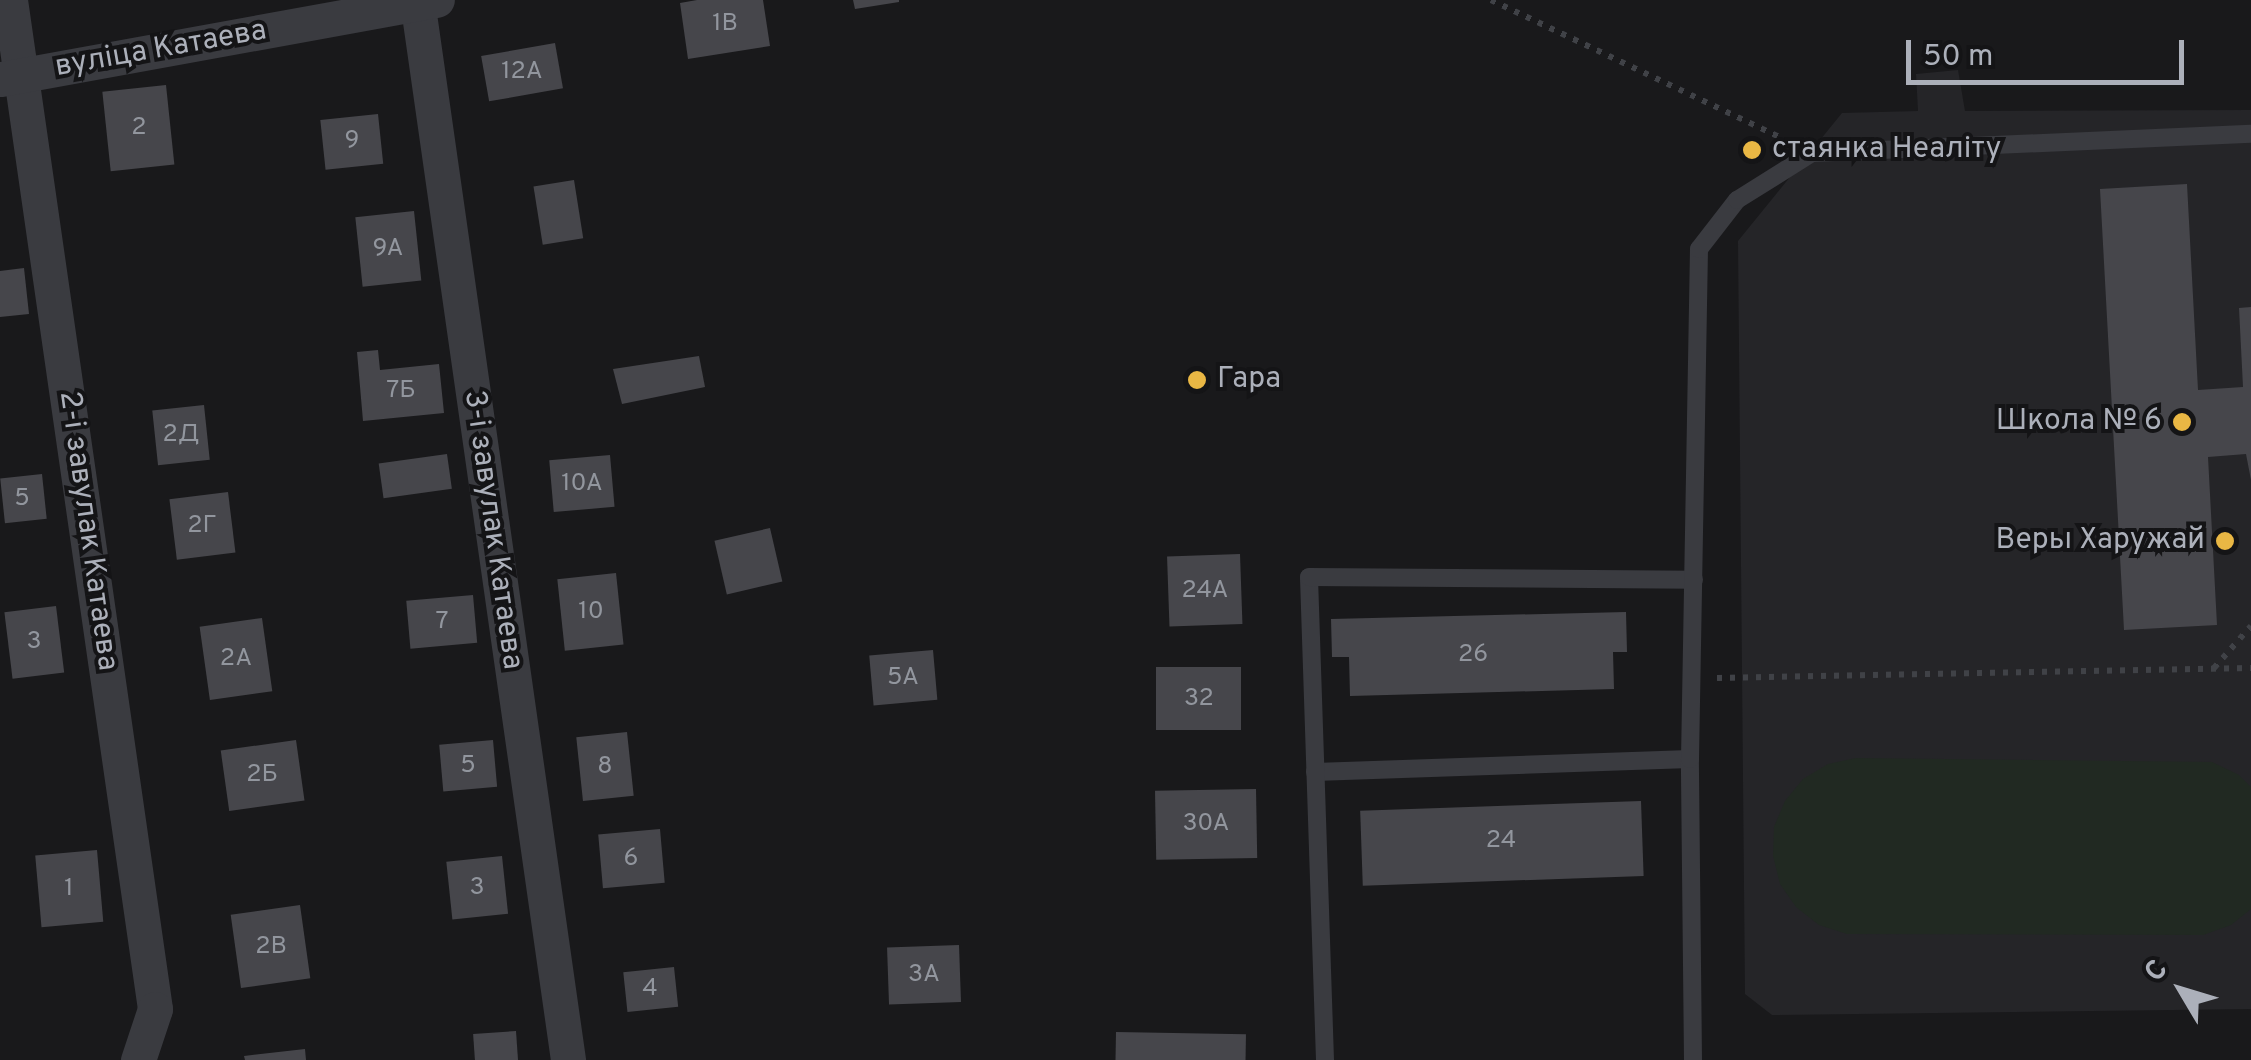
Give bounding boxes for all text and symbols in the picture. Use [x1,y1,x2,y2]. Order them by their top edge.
house number: 1В [712,9,738,39]
street label: вуліца Катаева [52,14,270,86]
scale bar [1911,20,2188,82]
text: 50 m [1923,39,1993,76]
house number: 12А [501,57,543,87]
house number: 2 [131,113,147,143]
house number: 9 [345,126,359,156]
place label: стаянка Неаліту [1772,132,2001,168]
marker: стаянка Неаліту [1741,139,1763,161]
house number: 9А [373,234,403,264]
place label: Гара [1217,362,1281,398]
marker: Гара [1186,369,1208,391]
house number: 7Б [386,376,416,406]
street label: 3-і завулак Катаева [455,388,529,672]
street label: 2-і завулак Катаева [50,389,124,673]
place label: Школа № 6 [1996,404,2162,440]
marker: Школа № 6 [2171,411,2193,433]
house number: 2Д [163,420,199,450]
house number: 10А [561,469,603,499]
house number: 5 [14,484,30,514]
house number: 2Г [187,511,217,541]
place label: Веры Харужай [1996,523,2205,559]
marker: Веры Харужай [2214,530,2236,552]
house number: 24А [1181,576,1229,606]
house number: 10 [578,597,604,627]
house number: 7 [435,607,449,637]
house number: 3 [26,627,42,657]
house number: 26 [1458,640,1488,670]
house number: 2А [220,644,252,674]
house number: 5А [887,663,919,693]
house number: 32 [1184,684,1214,714]
house number: 5 [460,751,476,781]
house number: 8 [597,752,613,782]
house number: 2Б [246,760,278,790]
house number: 30А [1182,809,1230,839]
house number: 24 [1486,826,1516,856]
house number: 6 [624,844,638,874]
house number: 3 [469,873,485,903]
house number: 1 [64,874,74,904]
house number: 2В [255,932,287,962]
north arrow [2131,940,2231,1040]
text: С [2138,953,2177,990]
house number: 3А [908,960,940,990]
house number: 4 [642,974,658,1004]

